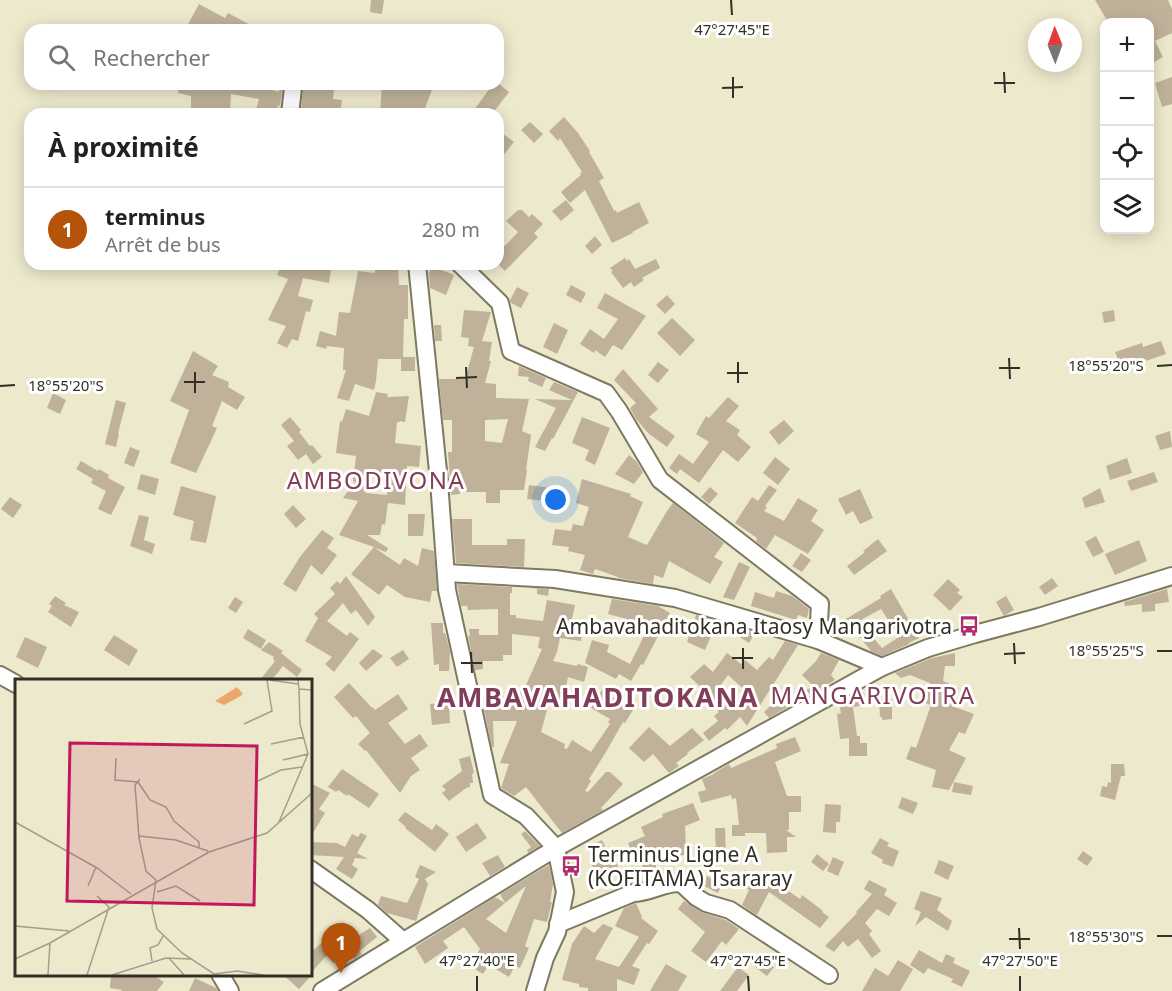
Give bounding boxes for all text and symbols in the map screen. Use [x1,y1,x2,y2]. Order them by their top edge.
north arrow [1028,18,1082,72]
map controls [1100,18,1154,234]
button: + [1100,18,1154,72]
text: 47°27'45"E [694,19,770,39]
search box [24,24,504,90]
icon: search [45,41,78,74]
text: Rechercher [93,42,210,72]
button: − [1100,72,1154,126]
button: locate [1100,126,1154,180]
text: À proximité [48,129,199,165]
button: layers [1100,180,1154,234]
text: terminus [105,201,205,231]
text: 1 [62,216,73,243]
text: 280 m [422,216,480,243]
text: Arrêt de bus [105,231,221,258]
text: 18°55'20"S [1068,355,1144,375]
text: 18°55'20"S [28,375,104,395]
district label: AMBODIVONA [287,463,465,496]
your location [541,485,570,514]
place label: Ambavahaditokana Itaosy Mangarivotra [556,612,952,640]
bus stop icon: Ambavahaditokana Itaosy Mangarivotra [957,614,981,638]
text: 18°55'25"S [1068,640,1144,660]
district label: AMBAVAHADITOKANA [437,678,759,715]
district label: MANGARIVOTRA [770,678,976,711]
inset map [15,679,312,976]
place label: Terminus Ligne A (KOFITAMA) Tsararay [588,840,792,892]
bus stop icon: Terminus Ligne A (KOFITAMA) Tsararay [559,854,583,878]
pin: 1 [322,924,360,973]
text: 18°55'30"S [1068,926,1144,946]
text: 47°27'40"E [439,950,515,970]
text: 47°27'45"E [710,950,786,970]
text: 47°27'50"E [982,950,1058,970]

